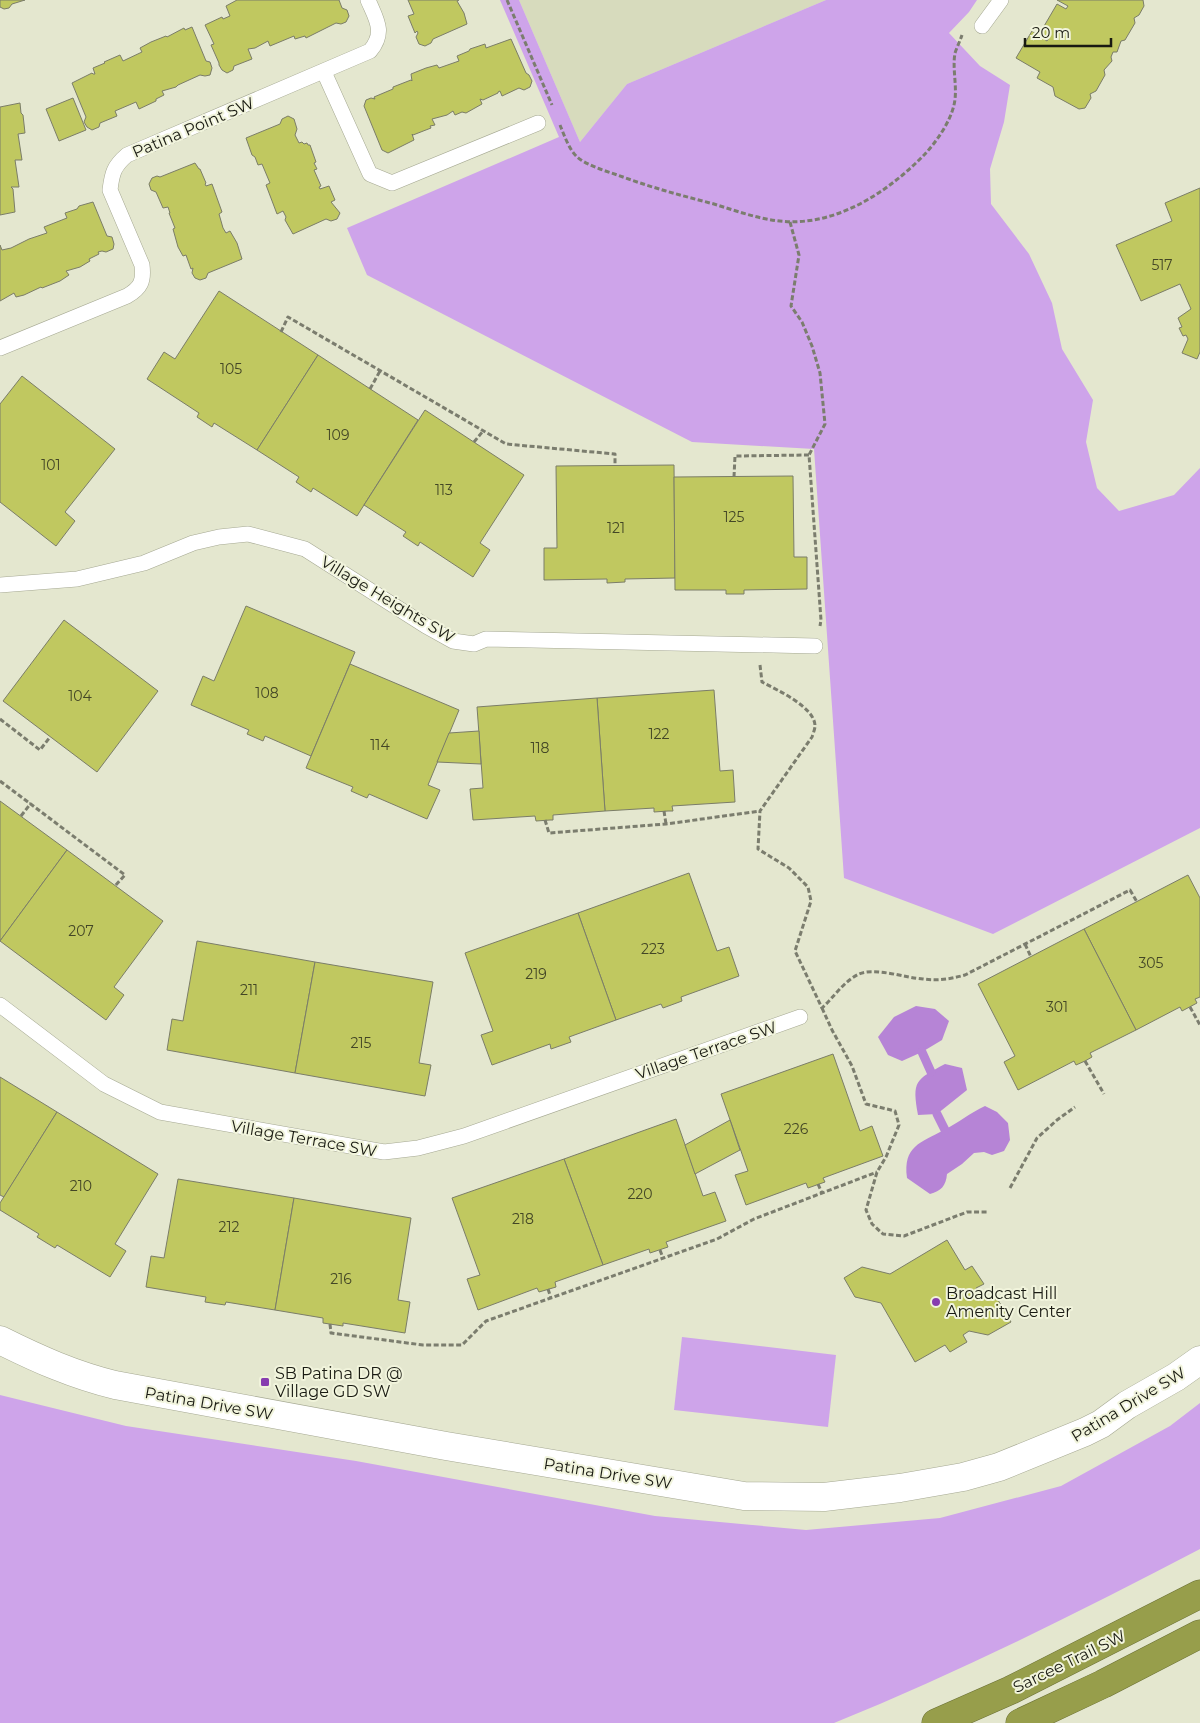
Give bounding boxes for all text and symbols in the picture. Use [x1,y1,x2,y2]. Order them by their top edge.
scale bar [1025,15,1111,47]
text: 20 m [1032,23,1070,42]
street label: Patina Point SW [129,93,257,162]
house number: 517 [1151,256,1173,274]
house number: 105 [220,360,242,378]
house number: 109 [327,426,349,444]
house number: 101 [41,456,61,474]
house number: 113 [435,481,453,499]
house number: 125 [724,508,745,526]
house number: 121 [607,519,625,537]
street label: Village Heights SW [317,552,458,647]
house number: 108 [255,684,279,702]
house number: 104 [68,687,93,705]
house number: 122 [649,725,670,743]
house number: 114 [370,736,390,754]
house number: 118 [530,739,550,757]
house number: 207 [68,922,94,940]
house number: 223 [641,940,665,958]
house number: 305 [1138,954,1164,972]
house number: 219 [525,965,547,983]
house number: 211 [240,981,258,999]
house number: 301 [1046,998,1068,1016]
street label: Village Terrace SW [633,1017,779,1084]
house number: 215 [351,1034,372,1052]
street label: Village Terrace SW [229,1116,379,1161]
house number: 226 [784,1120,809,1138]
house number: 210 [70,1177,92,1195]
house number: 220 [627,1185,653,1203]
house number: 218 [512,1210,534,1228]
house number: 212 [219,1218,240,1236]
house number: 216 [330,1270,352,1288]
place label: Broadcast Hill Amenity Center [946,1284,1072,1321]
marker: Broadcast Hill Amenity Center [930,1296,942,1308]
street label: Patina Drive SW [1068,1363,1189,1446]
place label: SB Patina DR @ Village GD SW [275,1364,403,1401]
marker: SB Patina DR @ Village GD SW [259,1376,271,1388]
street label: Patina Drive SW [143,1383,275,1424]
street label: Patina Drive SW [542,1454,674,1493]
street label: Sarcee Trail SW [1010,1626,1129,1697]

